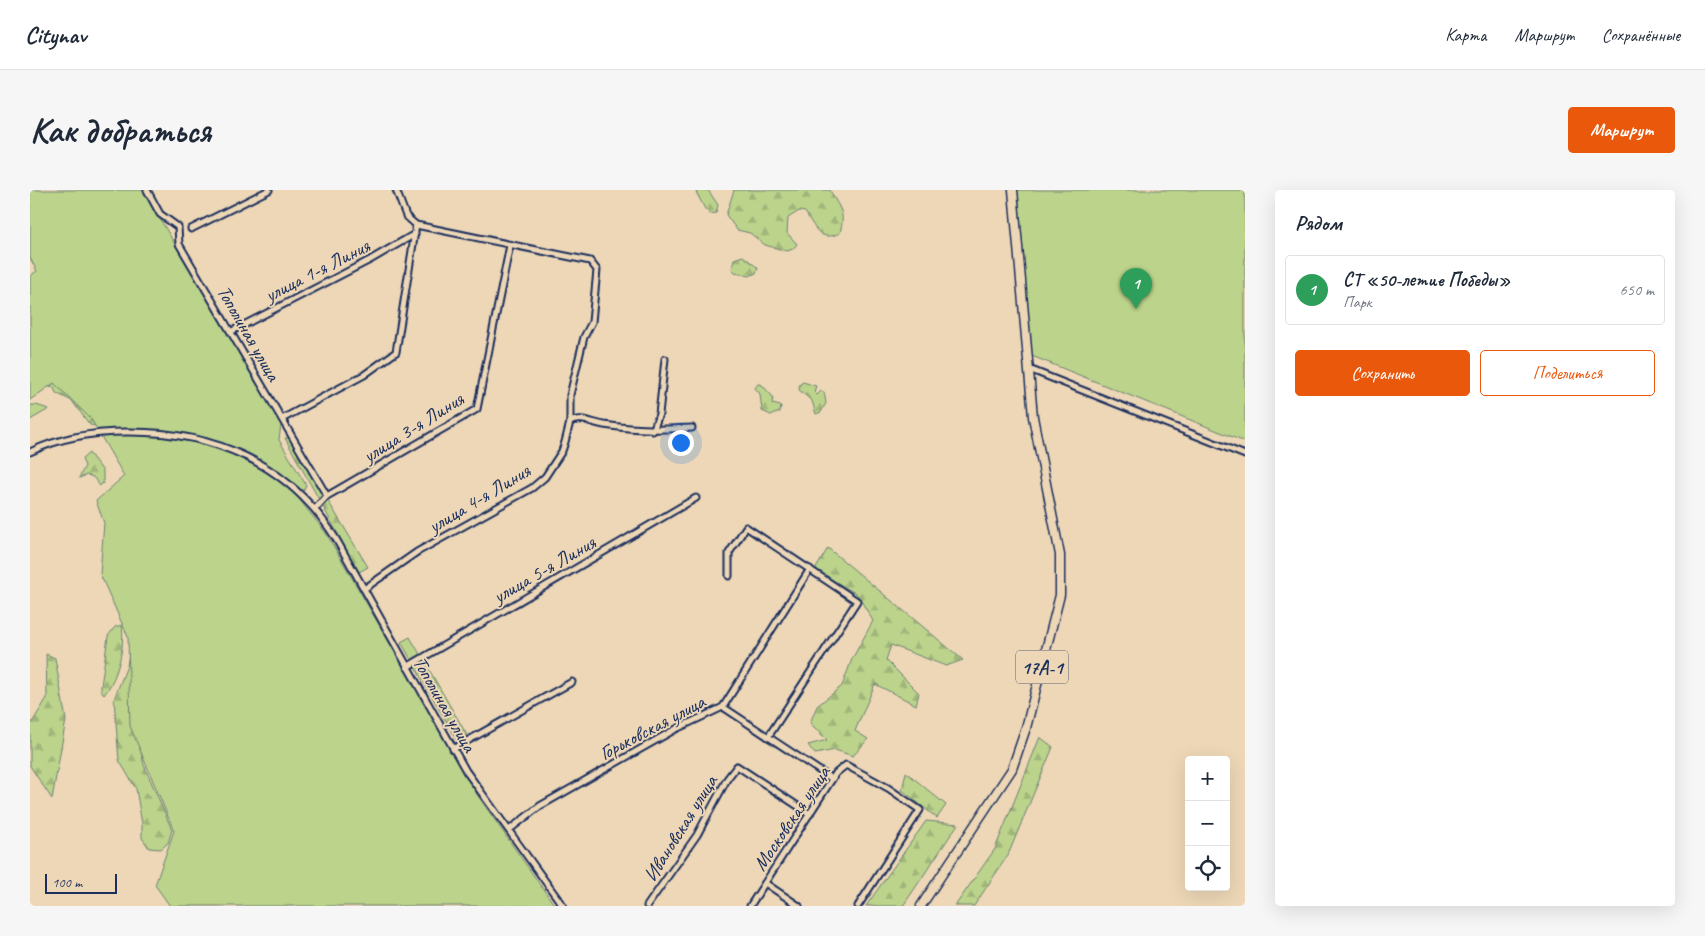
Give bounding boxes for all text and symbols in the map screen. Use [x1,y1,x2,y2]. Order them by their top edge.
text: Citynav [25,20,86,50]
text: Карта [1445,24,1486,46]
text: Маршрут [1514,24,1574,46]
text: Сохранённые [1602,24,1680,46]
button: Маршрут [1568,107,1675,153]
text: Как добраться [30,108,211,153]
text: Рядом [1295,210,1342,236]
street label: улица 1-я Линия [260,233,375,308]
pin: 1 [1120,268,1152,309]
text: СТ «50-летие Победы» [1343,268,1511,292]
text: 1 [1308,280,1316,300]
text: 650 m [1620,280,1654,300]
street label: Тополиная улица [211,281,287,387]
text: Парк [1343,292,1372,312]
button: Сохранить [1295,350,1470,396]
button: Поделиться [1480,350,1655,396]
street label: улица 3-я Линия [357,386,469,469]
your location [668,430,694,456]
street label: улица 4-я Линия [423,458,535,539]
street label: улица 5-я Линия [488,530,601,609]
road number: 17А-1 [1016,651,1068,684]
street label: Тополиная улица [407,652,483,758]
street label: Горьковская улица [595,689,711,766]
map controls [1185,756,1230,891]
button: + [1185,756,1230,801]
street label: Московская улица [747,760,836,875]
street label: Ивановская улица [638,769,724,886]
button: − [1185,801,1230,846]
button: locate [1185,846,1230,891]
scale bar [45,871,118,894]
text: 100 m [52,874,82,891]

